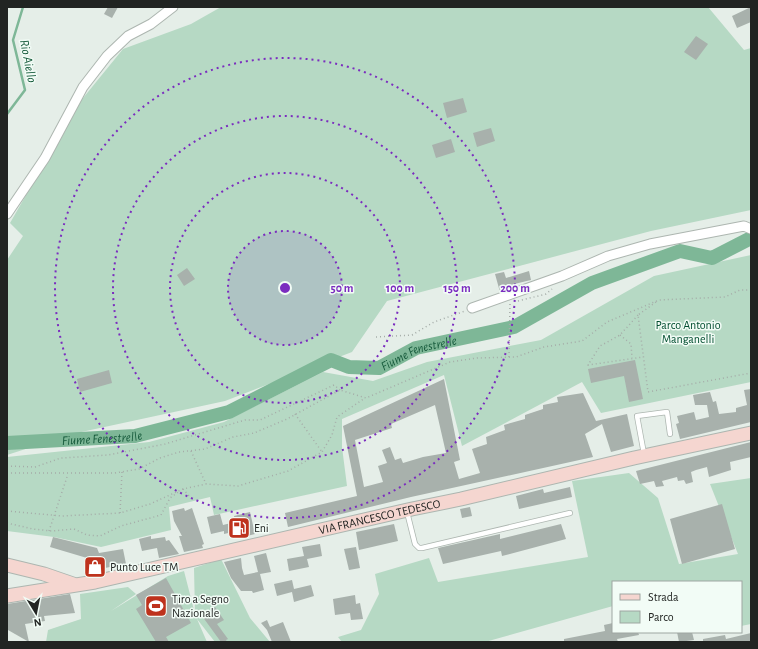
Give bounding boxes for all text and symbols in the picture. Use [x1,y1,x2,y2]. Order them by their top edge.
water label: Rio Aiello [17,39,38,84]
centre of rings [278,281,292,295]
text: 50 m [331,282,354,294]
text: 100 m [386,282,414,294]
text: 150 m [443,282,471,294]
text: 200 m [500,282,530,294]
park label: Parco Antonio Manganelli [655,319,721,345]
water label: Fiume Fenestrelle [379,334,458,374]
water label: Fiume Fenestrelle [61,429,144,448]
street label: VIA FRANCESCO TEDESCO [318,497,442,536]
fuel station icon: Eni [226,515,252,541]
place label: Eni [254,522,269,534]
shop icon: Punto Luce TM [82,554,108,580]
place label: Punto Luce TM [110,561,178,573]
legend [612,581,742,633]
text: Strada [648,591,679,603]
north arrow [16,593,56,633]
sports icon: Tiro a Segno Nazionale [143,593,169,619]
place label: Tiro a Segno Nazionale [172,593,229,619]
text: Parco [648,611,674,623]
text: N [33,616,42,628]

